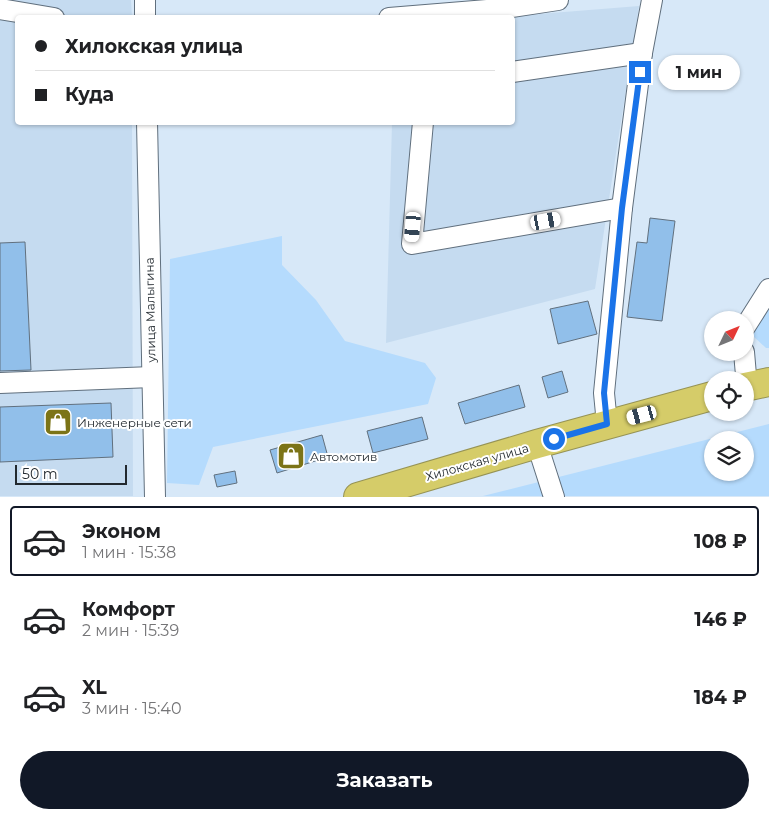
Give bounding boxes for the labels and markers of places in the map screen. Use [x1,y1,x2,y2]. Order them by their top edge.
shop icon: Инженерные сети [43,407,73,437]
place label: Инженерные сети [77,415,192,430]
shop icon: Автомотив [276,441,306,471]
place label: Автомотив [310,449,377,464]

